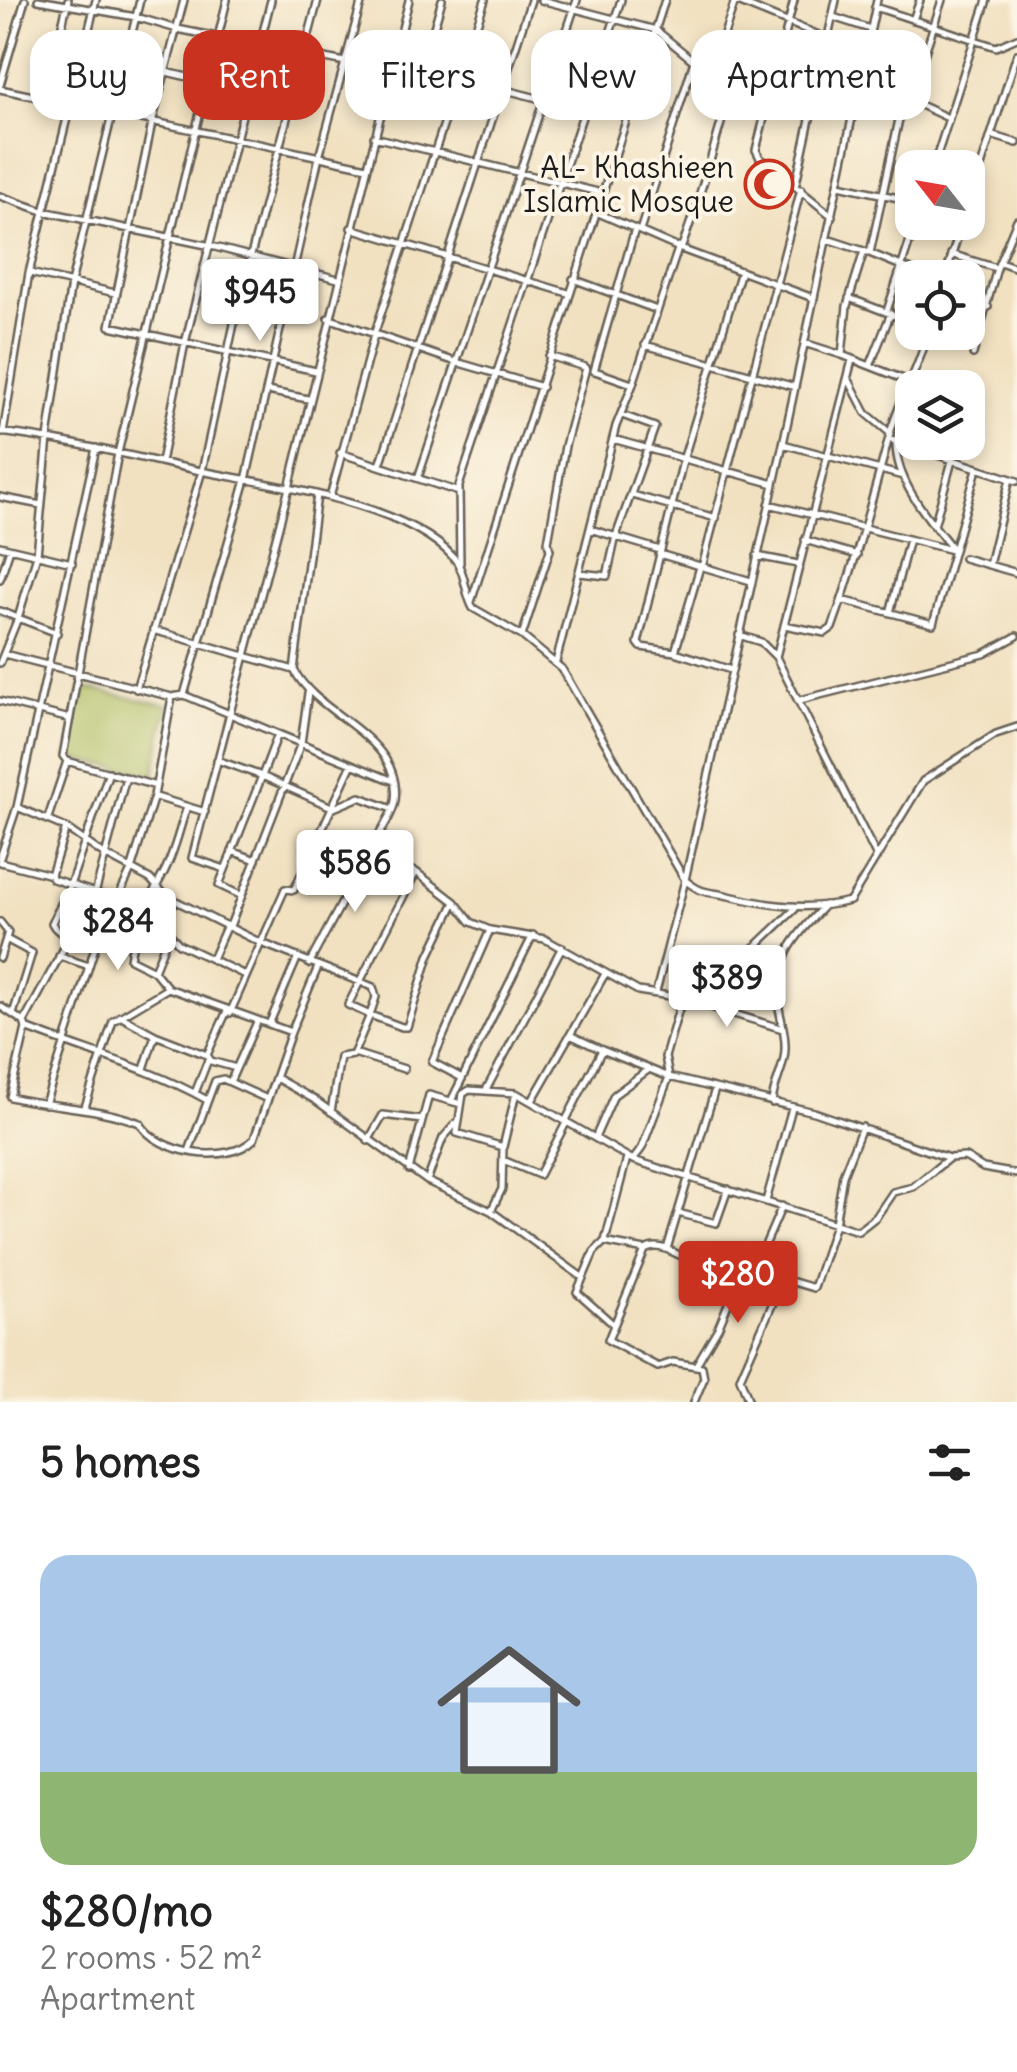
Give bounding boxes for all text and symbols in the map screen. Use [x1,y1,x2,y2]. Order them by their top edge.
chip: Buy [30,30,163,120]
chip: Rent [183,30,325,120]
chip: Filters [345,30,511,120]
chip: New [531,30,671,120]
chip: Apartment [691,30,931,120]
place label: AL- Khashieen Islamic Mosque [523,148,734,220]
north arrow [895,150,985,240]
map controls [895,150,985,460]
mosque icon: AL- Khashieen Islamic Mosque [743,158,795,210]
pin: $945 [201,259,319,344]
button: locate [895,260,985,350]
text: $945 [223,271,297,312]
button: layers [895,370,985,460]
pin: $586 [296,830,414,915]
text: $586 [318,842,392,883]
pin: $284 [59,888,177,973]
text: $284 [82,900,154,941]
pin: $389 [668,945,786,1030]
text: $389 [691,957,763,998]
pin: $280 [679,1241,797,1326]
text: $280 [701,1253,775,1294]
icon: filters [922,1435,977,1490]
text: 5 homes [40,1436,201,1488]
icon: home [419,1620,599,1800]
text: $280/mo [40,1885,213,1937]
text: 2 rooms · 52 m² [40,1937,262,1978]
text: Apartment [40,1978,195,2019]

